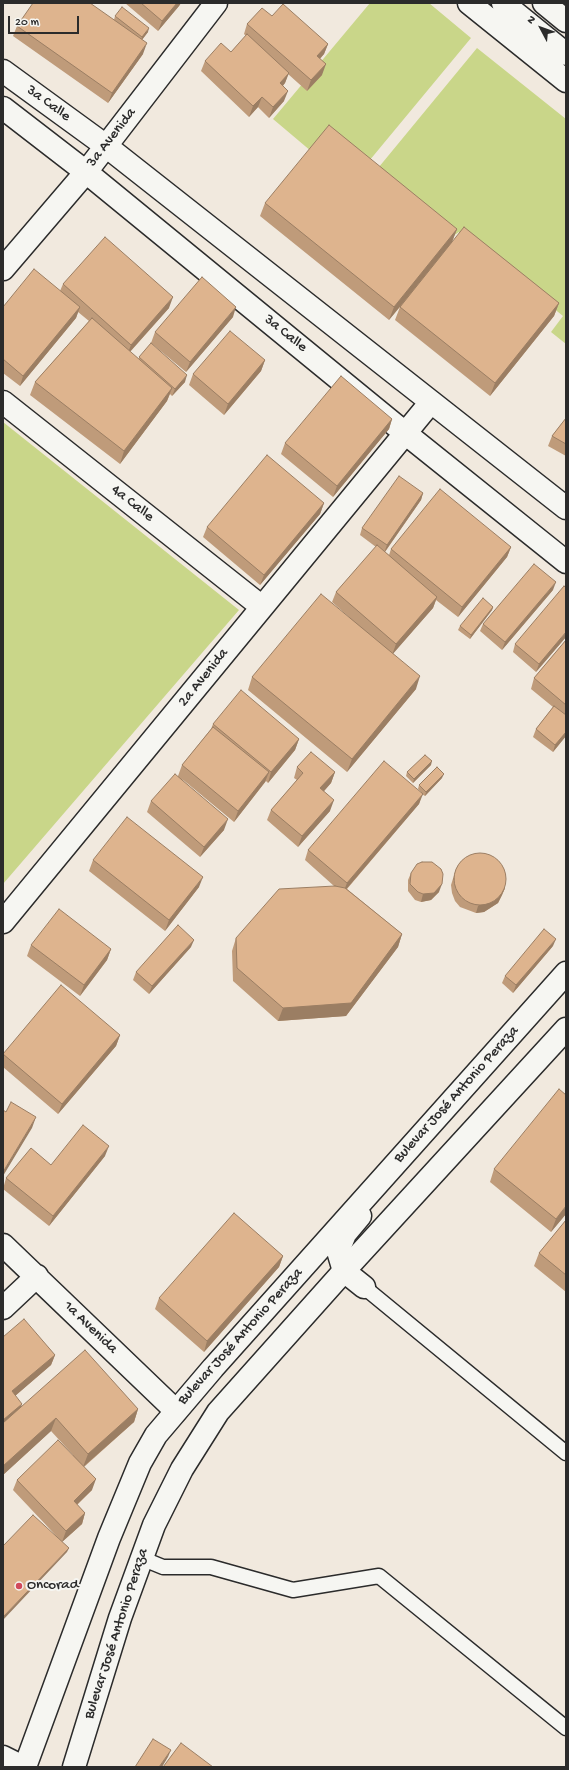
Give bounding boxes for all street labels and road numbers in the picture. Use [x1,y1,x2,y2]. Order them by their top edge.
street label: 3a Calle [22,82,74,126]
street label: 3a Avenida [83,105,141,171]
street label: 3a Calle [260,311,310,357]
street label: 4a Calle [107,482,157,526]
street label: 2a Avenida [175,645,233,711]
street label: Bulevar José Antonio Peraza [391,1023,523,1167]
street label: Bulevar José Antonio Peraza [175,1265,307,1409]
street label: 1a Avenida [59,1298,121,1358]
street label: Bulevar José Antonio Peraza [81,1546,153,1722]

